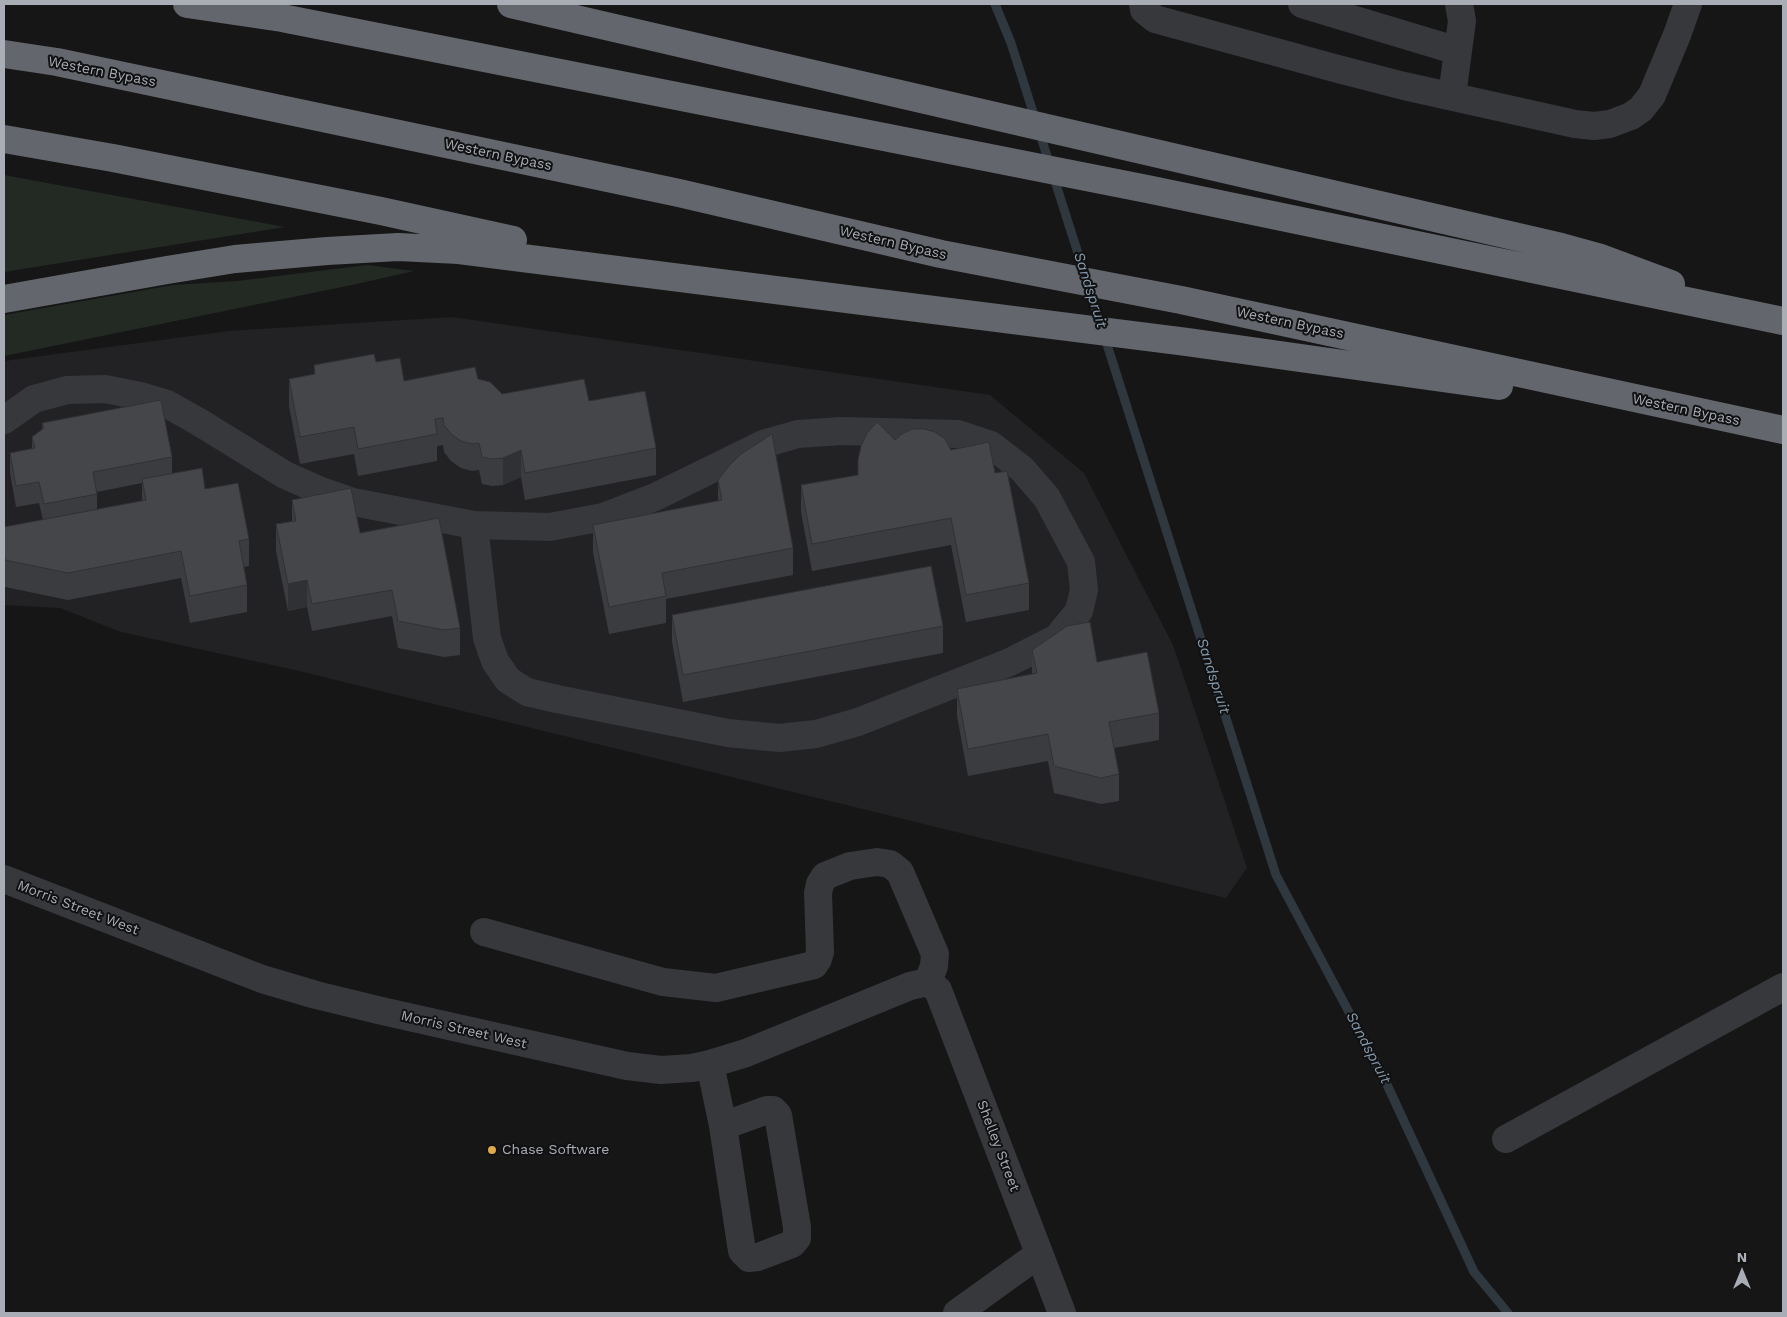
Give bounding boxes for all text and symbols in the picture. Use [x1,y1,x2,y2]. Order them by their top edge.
street label: Western Bypass [47,53,157,91]
street label: Western Bypass [443,135,553,175]
street label: Western Bypass [838,223,948,263]
water label: Sandspruit [1069,250,1111,330]
street label: Western Bypass [1235,303,1345,343]
street label: Western Bypass [1631,390,1741,430]
water label: Sandspruit [1192,636,1234,716]
street label: Morris Street West [15,877,141,939]
street label: Morris Street West [399,1007,529,1053]
water label: Sandspruit [1342,1009,1394,1087]
street label: Shelley Street [973,1098,1023,1194]
place label: Chase Software [502,1142,609,1158]
marker: Chase Software [486,1144,498,1156]
north arrow [1717,1247,1767,1297]
text: N [1737,1249,1747,1265]

